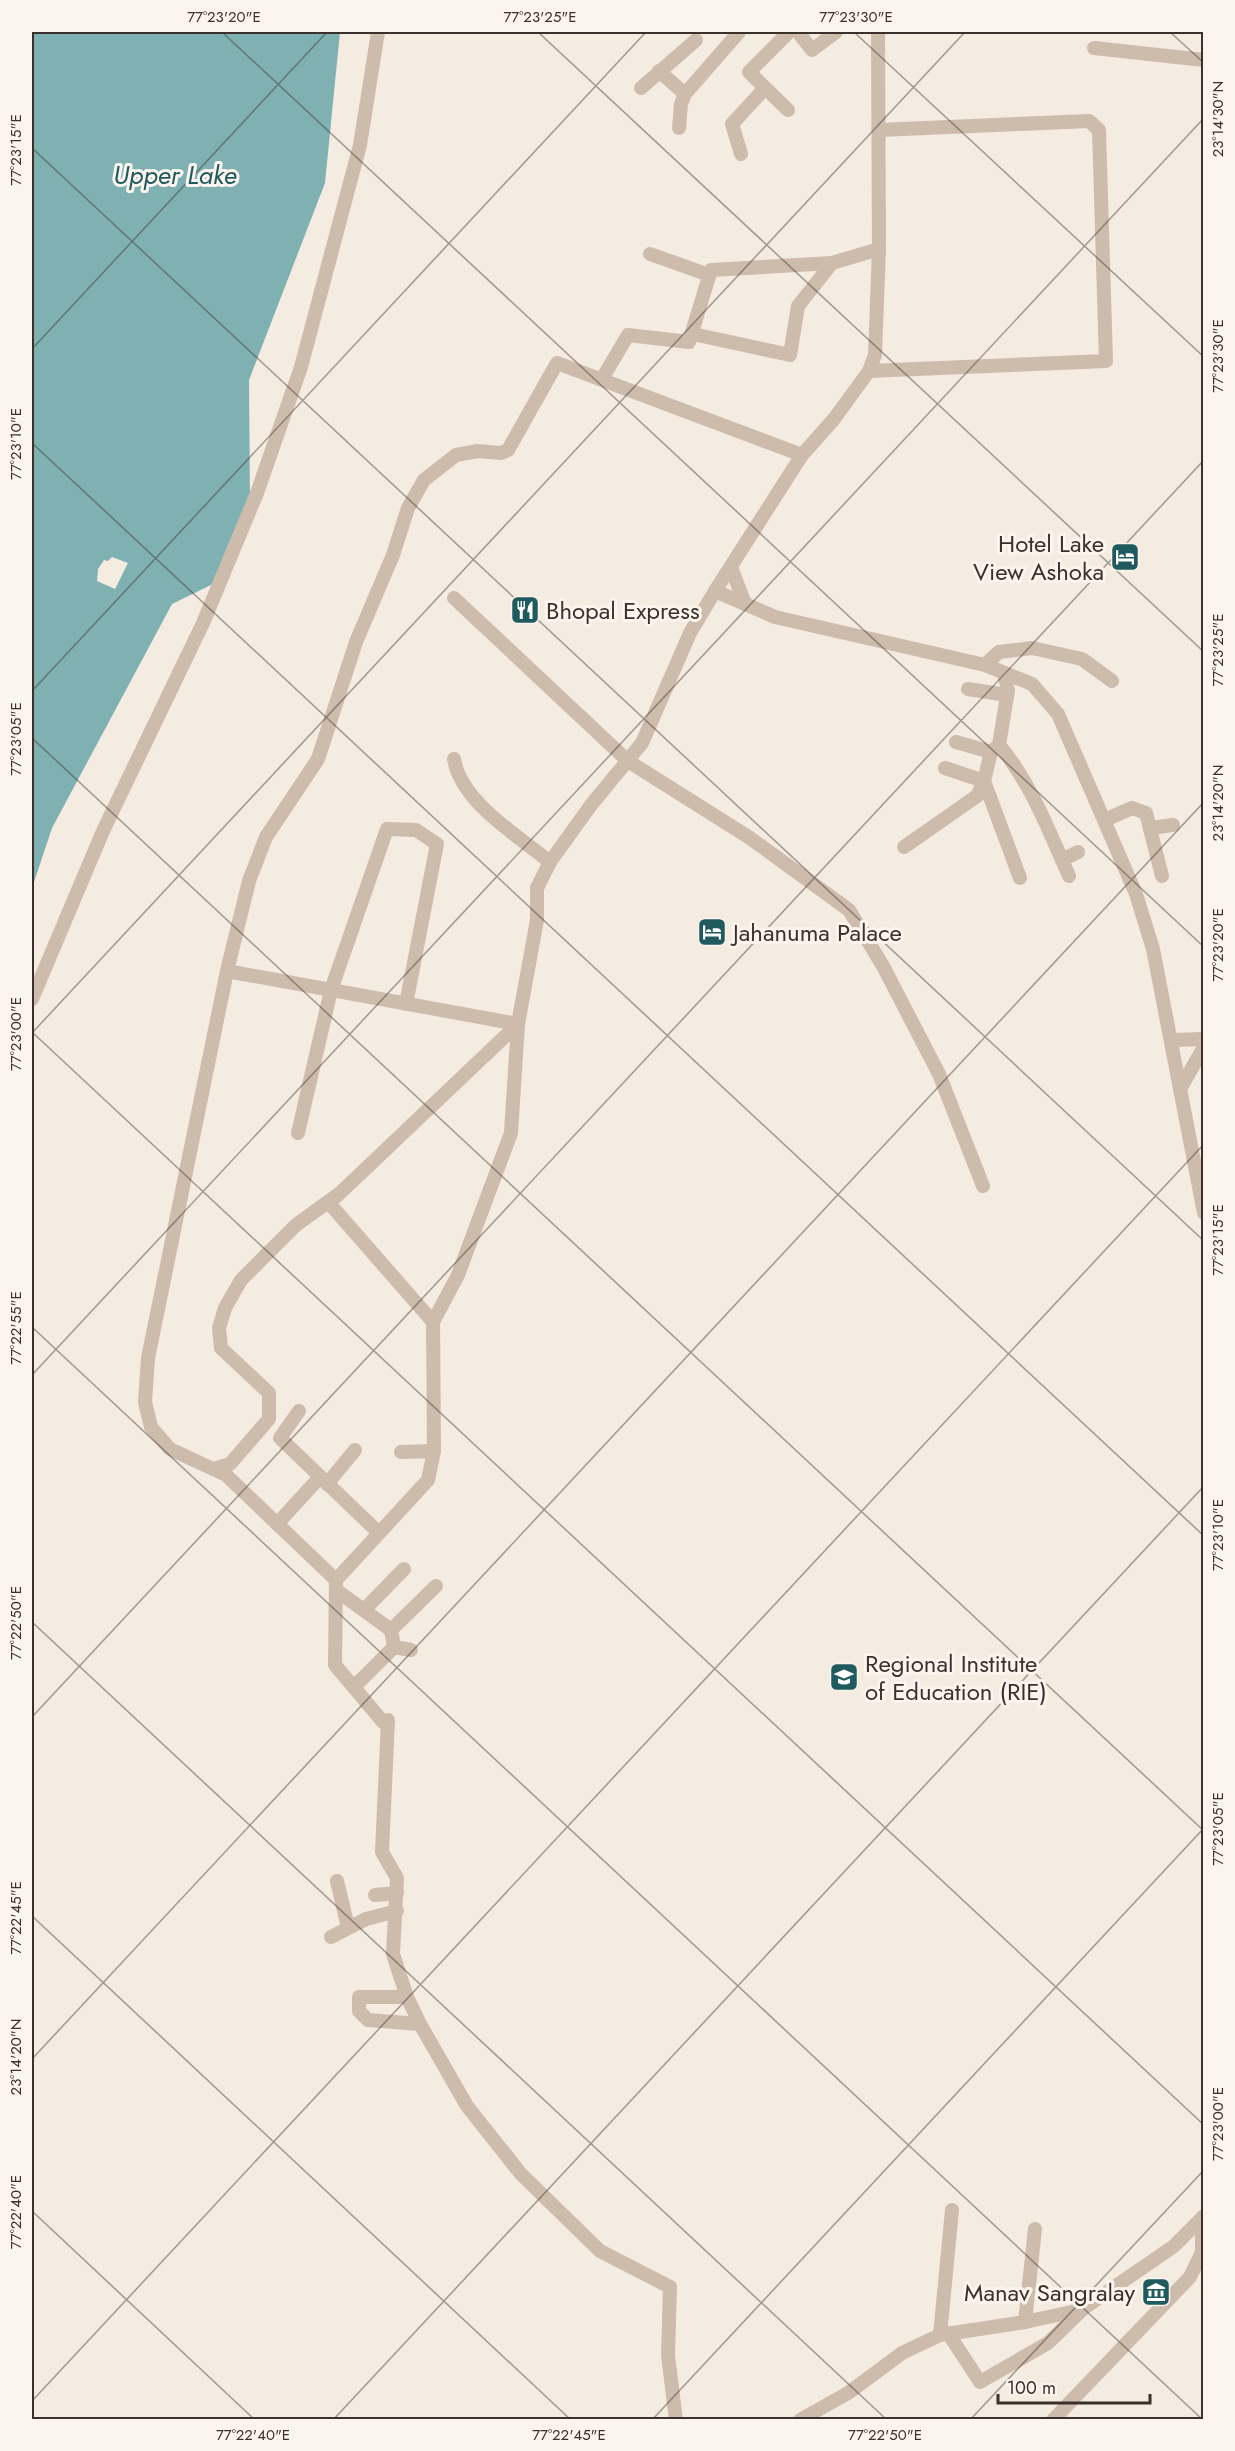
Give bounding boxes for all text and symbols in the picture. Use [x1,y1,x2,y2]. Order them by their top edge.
text: 77°23'20"E [187,6,261,28]
text: 77°23'25"E [503,6,577,28]
text: 77°23'30"E [819,6,893,28]
text: 23°14'30"N [1207,81,1229,157]
text: 77°23'15"E [5,114,27,186]
water label: Upper Lake [113,156,237,194]
text: 77°23'30"E [1207,319,1229,393]
text: 77°23'10"E [5,408,27,480]
place label: Hotel Lake View Ashoka [973,526,1104,589]
hotel icon: Hotel Lake View Ashoka [1109,541,1141,573]
place label: Bhopal Express [546,593,700,628]
restaurant icon: Bhopal Express [509,594,541,626]
text: 77°23'25"E [1207,613,1229,687]
text: 77°23'05"E [5,702,27,776]
text: 23°14'20"N [1207,765,1229,841]
text: 77°23'20"E [1207,908,1229,982]
place label: Jahanuma Palace [730,915,902,950]
hotel icon: Jahanuma Palace [696,916,728,948]
text: 77°23'00"E [5,997,27,1071]
text: 77°23'15"E [1207,1204,1229,1276]
text: 77°22'55"E [5,1291,27,1365]
text: 77°23'10"E [1207,1499,1229,1571]
text: 77°22'50"E [5,1586,27,1660]
place label: Regional Institute of Education (RIE) [865,1646,1047,1709]
school or university icon: Regional Institute of Education (RIE) [828,1661,860,1693]
text: 77°23'05"E [1207,1792,1229,1866]
text: 77°22'45"E [5,1881,27,1955]
text: 23°14'20"N [5,2019,27,2095]
text: 77°23'00"E [1207,2087,1229,2161]
text: 77°22'40"E [5,2175,27,2249]
place label: Manav Sangralay [964,2275,1135,2310]
museum icon: Manav Sangralay [1140,2276,1172,2308]
scale bar [998,2367,1150,2405]
text: 100 m [1007,2375,1056,2401]
text: 77°22'40"E [216,2424,290,2446]
text: 77°22'45"E [532,2424,606,2446]
text: 77°22'50"E [848,2424,922,2446]

